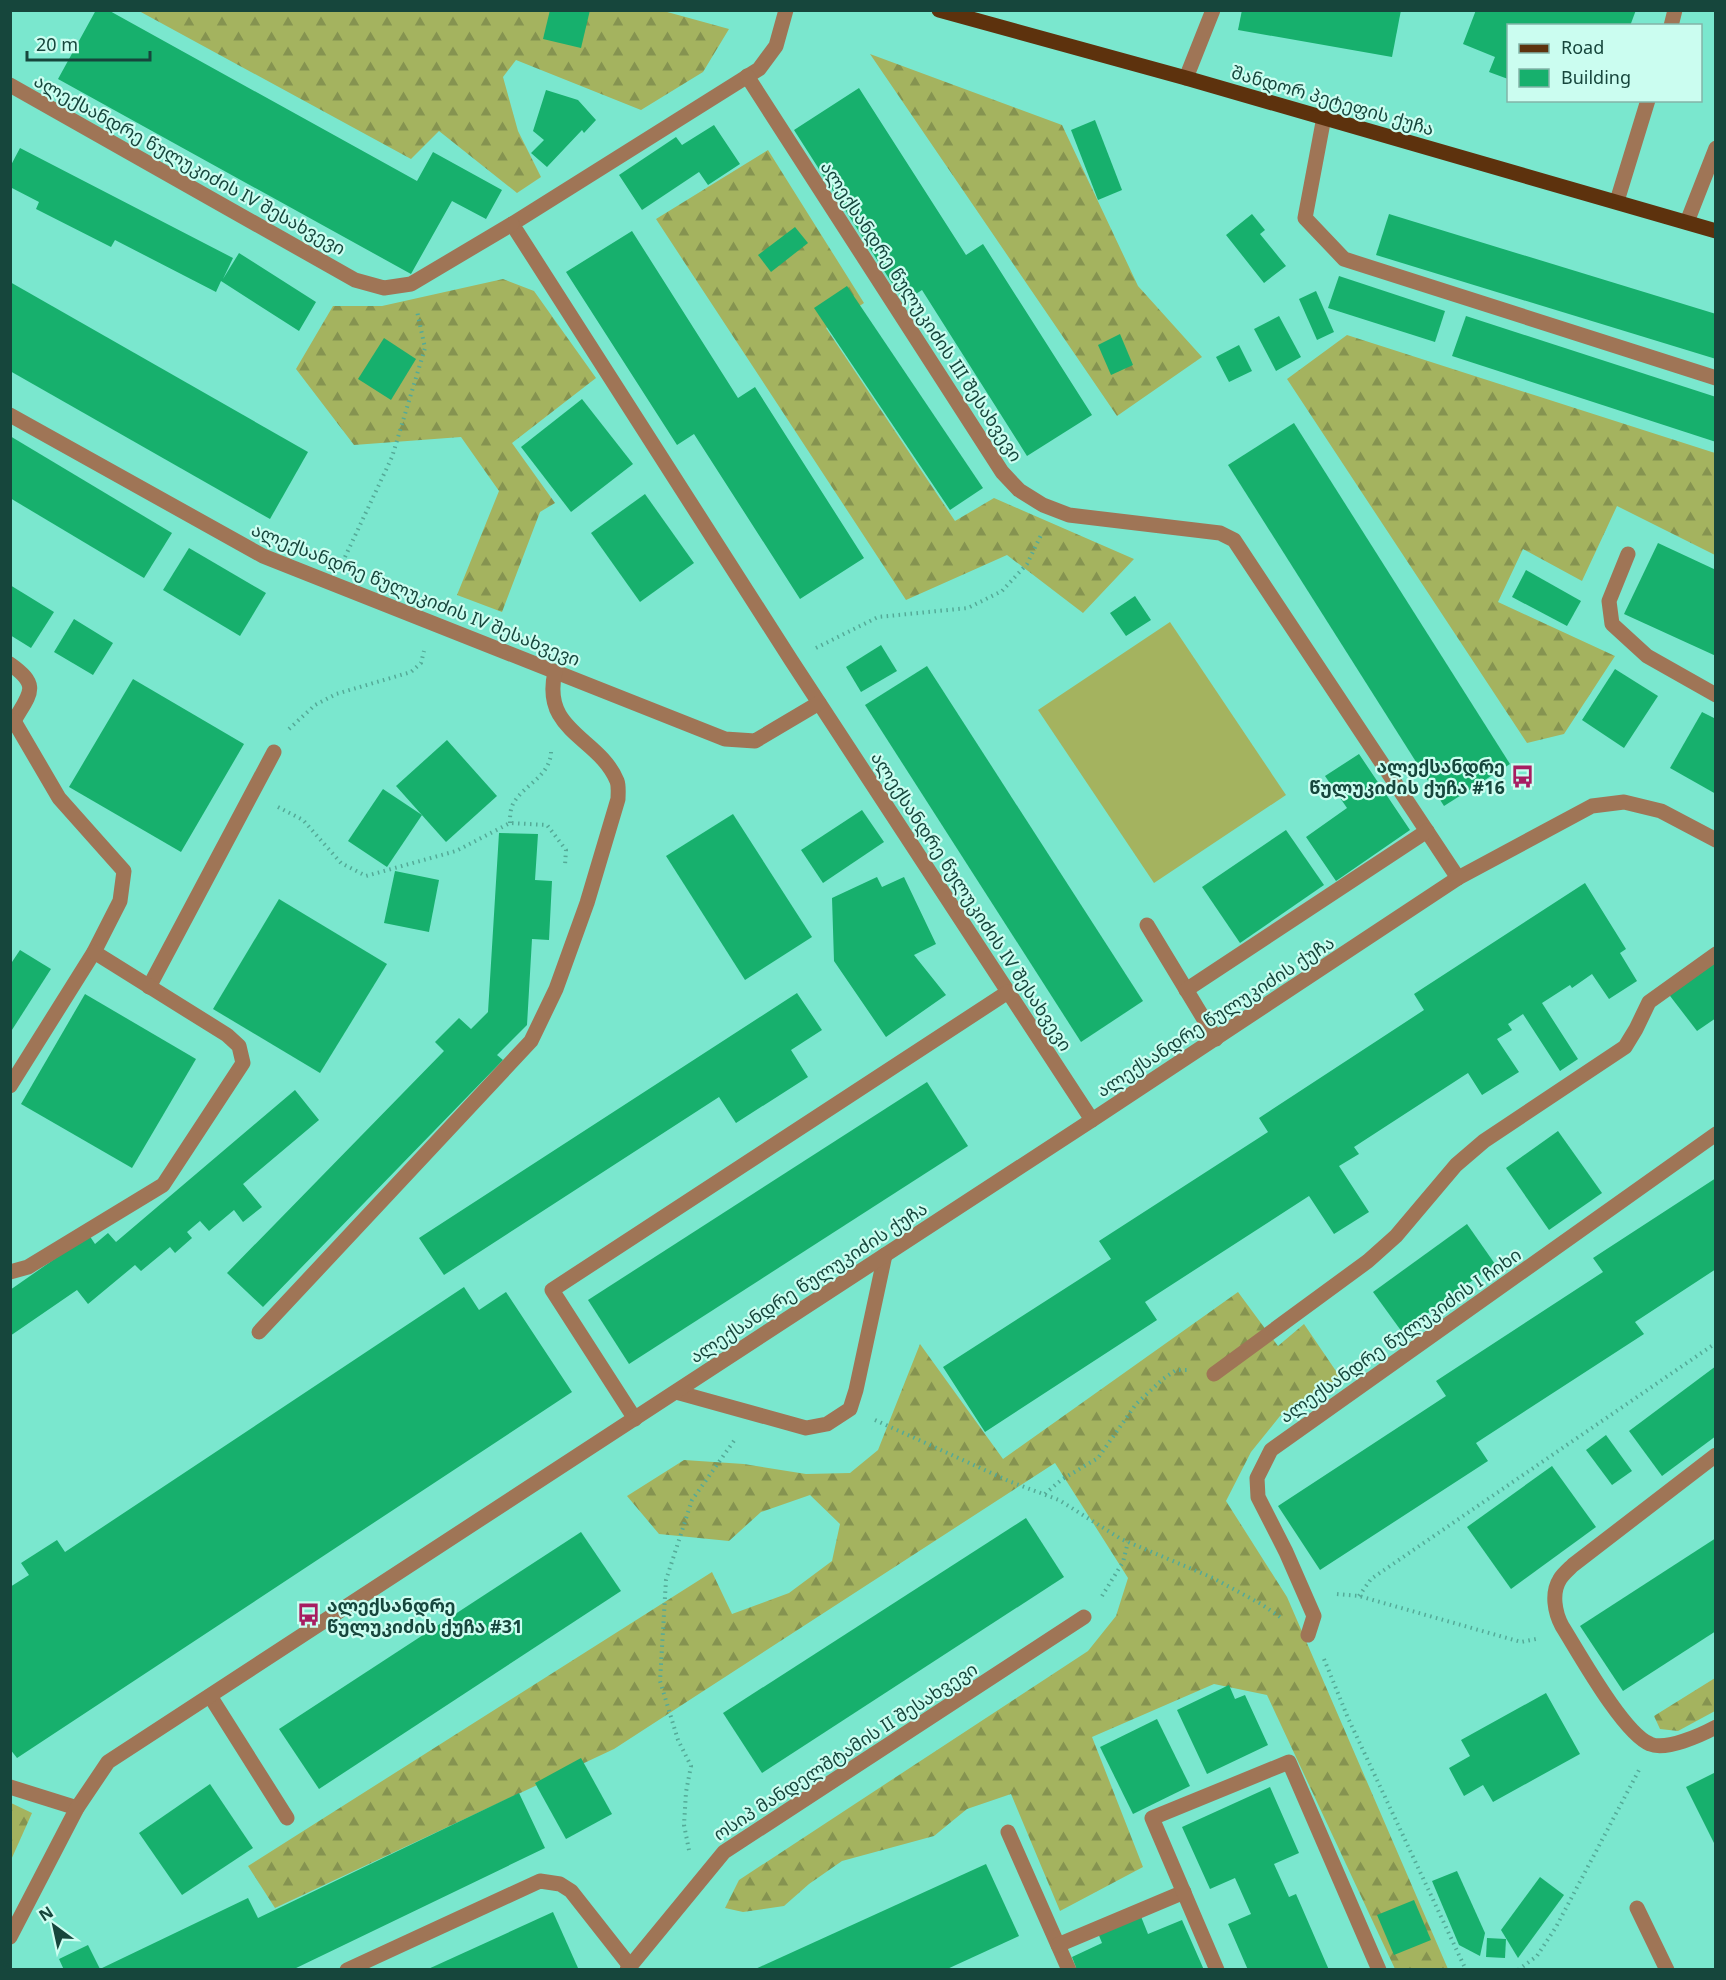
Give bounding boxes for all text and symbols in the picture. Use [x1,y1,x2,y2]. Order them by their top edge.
scale bar [27,24,150,62]
legend [1507,24,1702,102]
text: 20 m [36,32,78,56]
text: Road [1561,35,1604,59]
street label: შანდორ პეტეფის ქუჩა [1229,60,1437,140]
text: Building [1561,65,1631,89]
street label: ალექსანდრე წულუკიძის IV შესახვევი [30,68,350,260]
street label: ალექსანდრე წულუკიძის III შესახვევი [816,156,1028,466]
street label: ალექსანდრე წულუკიძის IV შესახვევი [248,517,584,671]
street label: ალექსანდრე წულუკიძის IV შესახვევი [866,747,1078,1055]
place label: ალექსანდრე წულუკიძის ქუჩა #16 [1309,754,1505,799]
bus stop icon: ალექსანდრე წულუკიძის ქუჩა #16 [1510,763,1536,789]
street label: ალექსანდრე წულუკიძის ქუჩა [1092,930,1338,1102]
street label: ალექსანდრე წულუკიძის ქუჩა [685,1196,931,1368]
street label: ალექსანდრე წულუკიძის I ჩიხი [1274,1242,1526,1428]
place label: ალექსანდრე წულუკიძის ქუჩა #31 [327,1593,523,1638]
bus stop icon: ალექსანდრე წულუკიძის ქუჩა #31 [296,1602,322,1628]
street label: ოსიპ მანდელშტამის II შესახვევი [708,1656,982,1846]
north arrow [24,1896,84,1956]
text: N [34,1901,57,1926]

